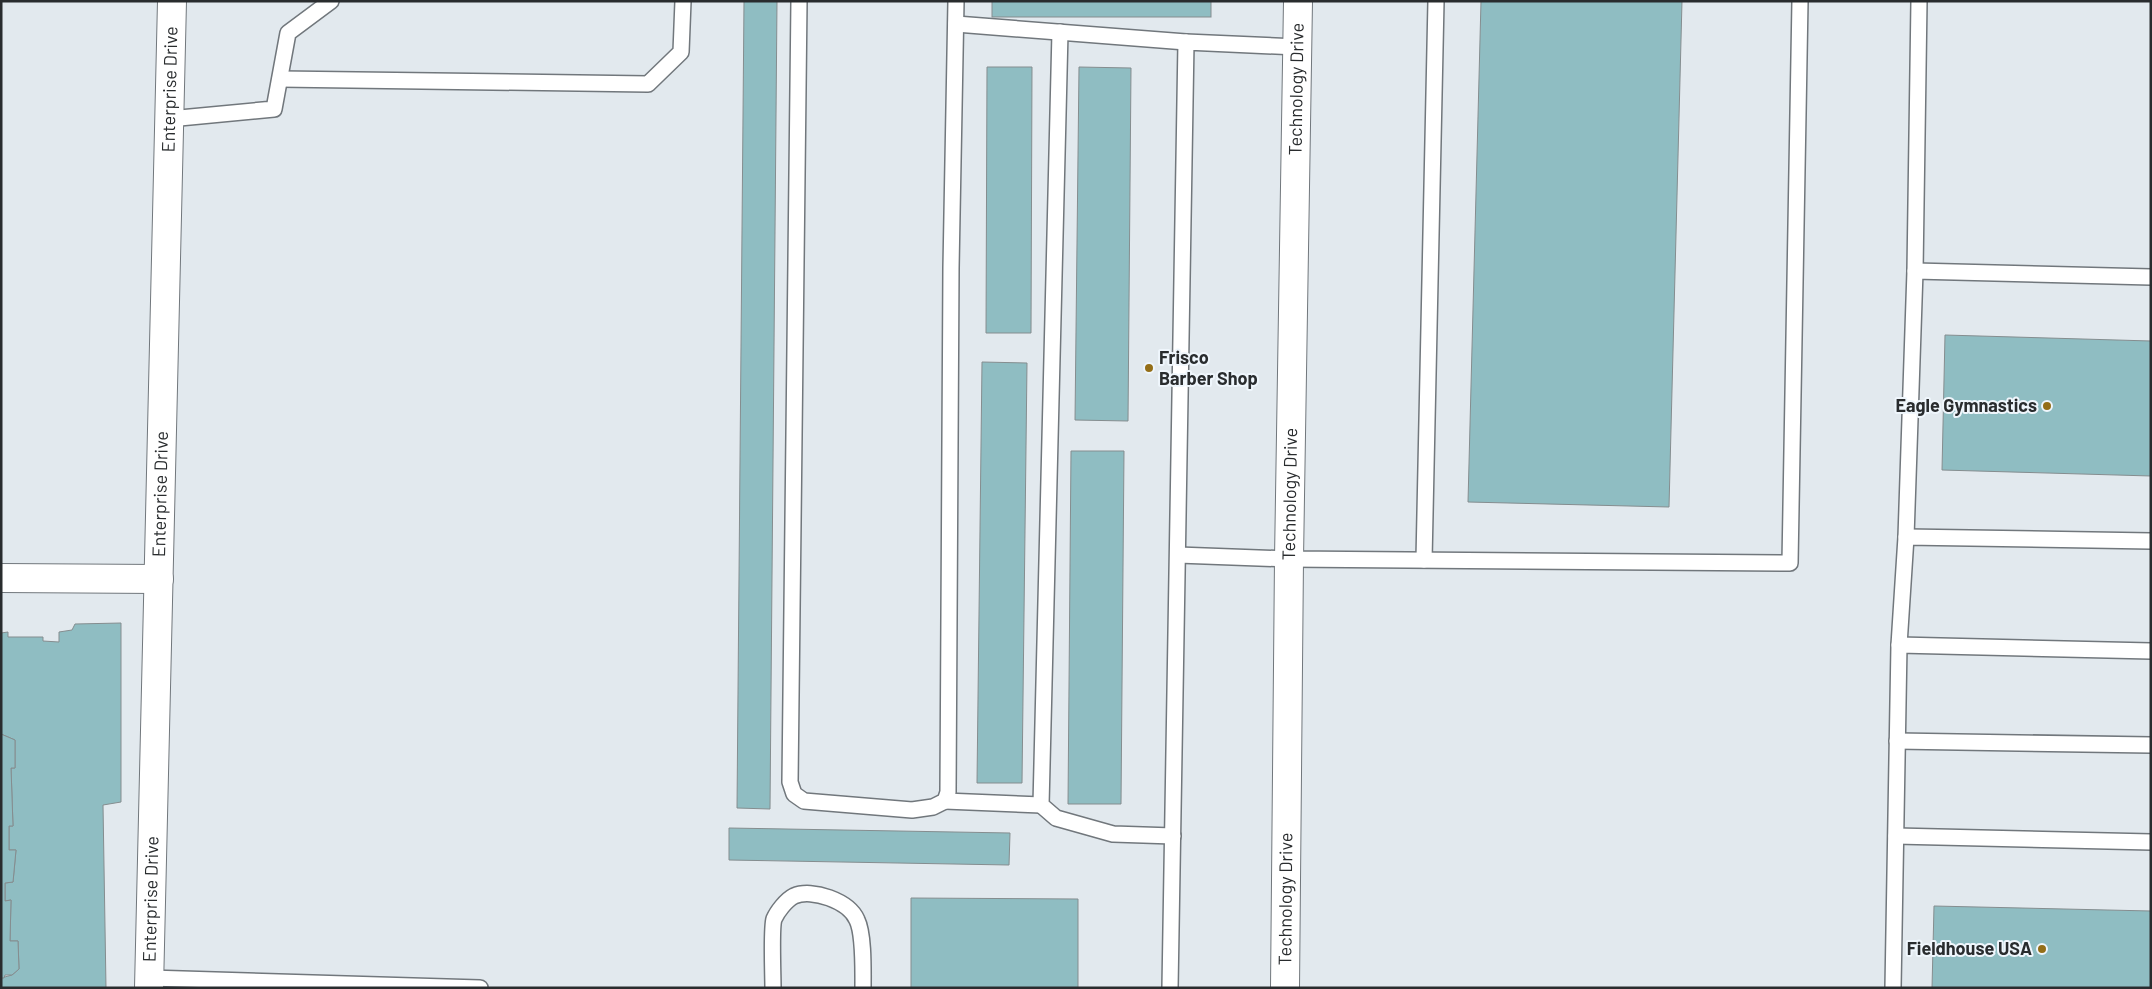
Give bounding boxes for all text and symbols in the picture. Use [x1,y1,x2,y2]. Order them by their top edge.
street label: Technology Drive [1284,23,1308,156]
street label: Enterprise Drive [156,26,181,153]
place label: Frisco Barber Shop [1159,346,1258,389]
marker: Frisco Barber Shop [1143,362,1155,374]
place label: Eagle Gymnastics [1896,394,2037,416]
marker: Eagle Gymnastics [2041,400,2053,412]
street label: Technology Drive [1277,427,1301,561]
street label: Enterprise Drive [147,431,172,557]
street label: Technology Drive [1273,833,1296,965]
street label: Enterprise Drive [138,836,163,962]
place label: Fieldhouse USA [1907,937,2032,959]
marker: Fieldhouse USA [2036,943,2048,955]

